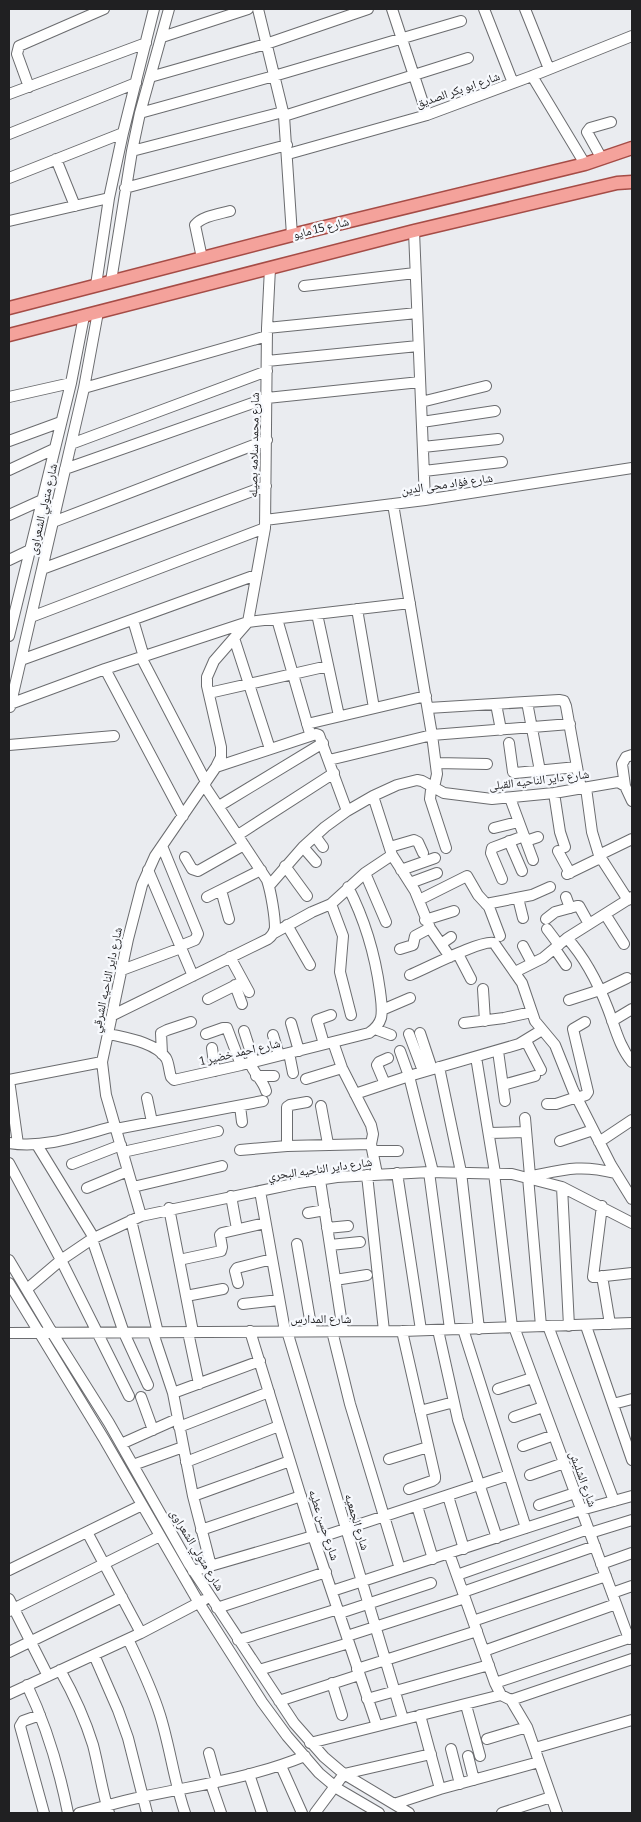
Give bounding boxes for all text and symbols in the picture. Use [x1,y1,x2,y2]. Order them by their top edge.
street label: شارع ابو بكر الصديق [414,69,502,112]
street label: شارع 15 مايو [292,214,351,243]
street label: شارع محمد سلامه بصيله [246,392,263,498]
street label: شارع متولي الشعراوى [26,462,63,557]
street label: شارع فؤاد محى الدين [400,471,494,498]
street label: شارع داير الناحيه القبلى [488,767,590,794]
street label: شارع داير الناحيه الشرقي [89,926,128,1035]
street label: شارع احمد خضير 1 [198,1036,282,1069]
street label: شارع داير الناحيه البحري [267,1155,374,1186]
street label: شارع المدارس [291,1312,352,1327]
street label: شارع الشليش [566,1449,600,1509]
street label: شارع حسن عطيه [305,1488,342,1563]
street label: شارع الجمعيه [341,1492,372,1552]
street label: شارع متولي الشعراوى [164,1507,227,1595]

